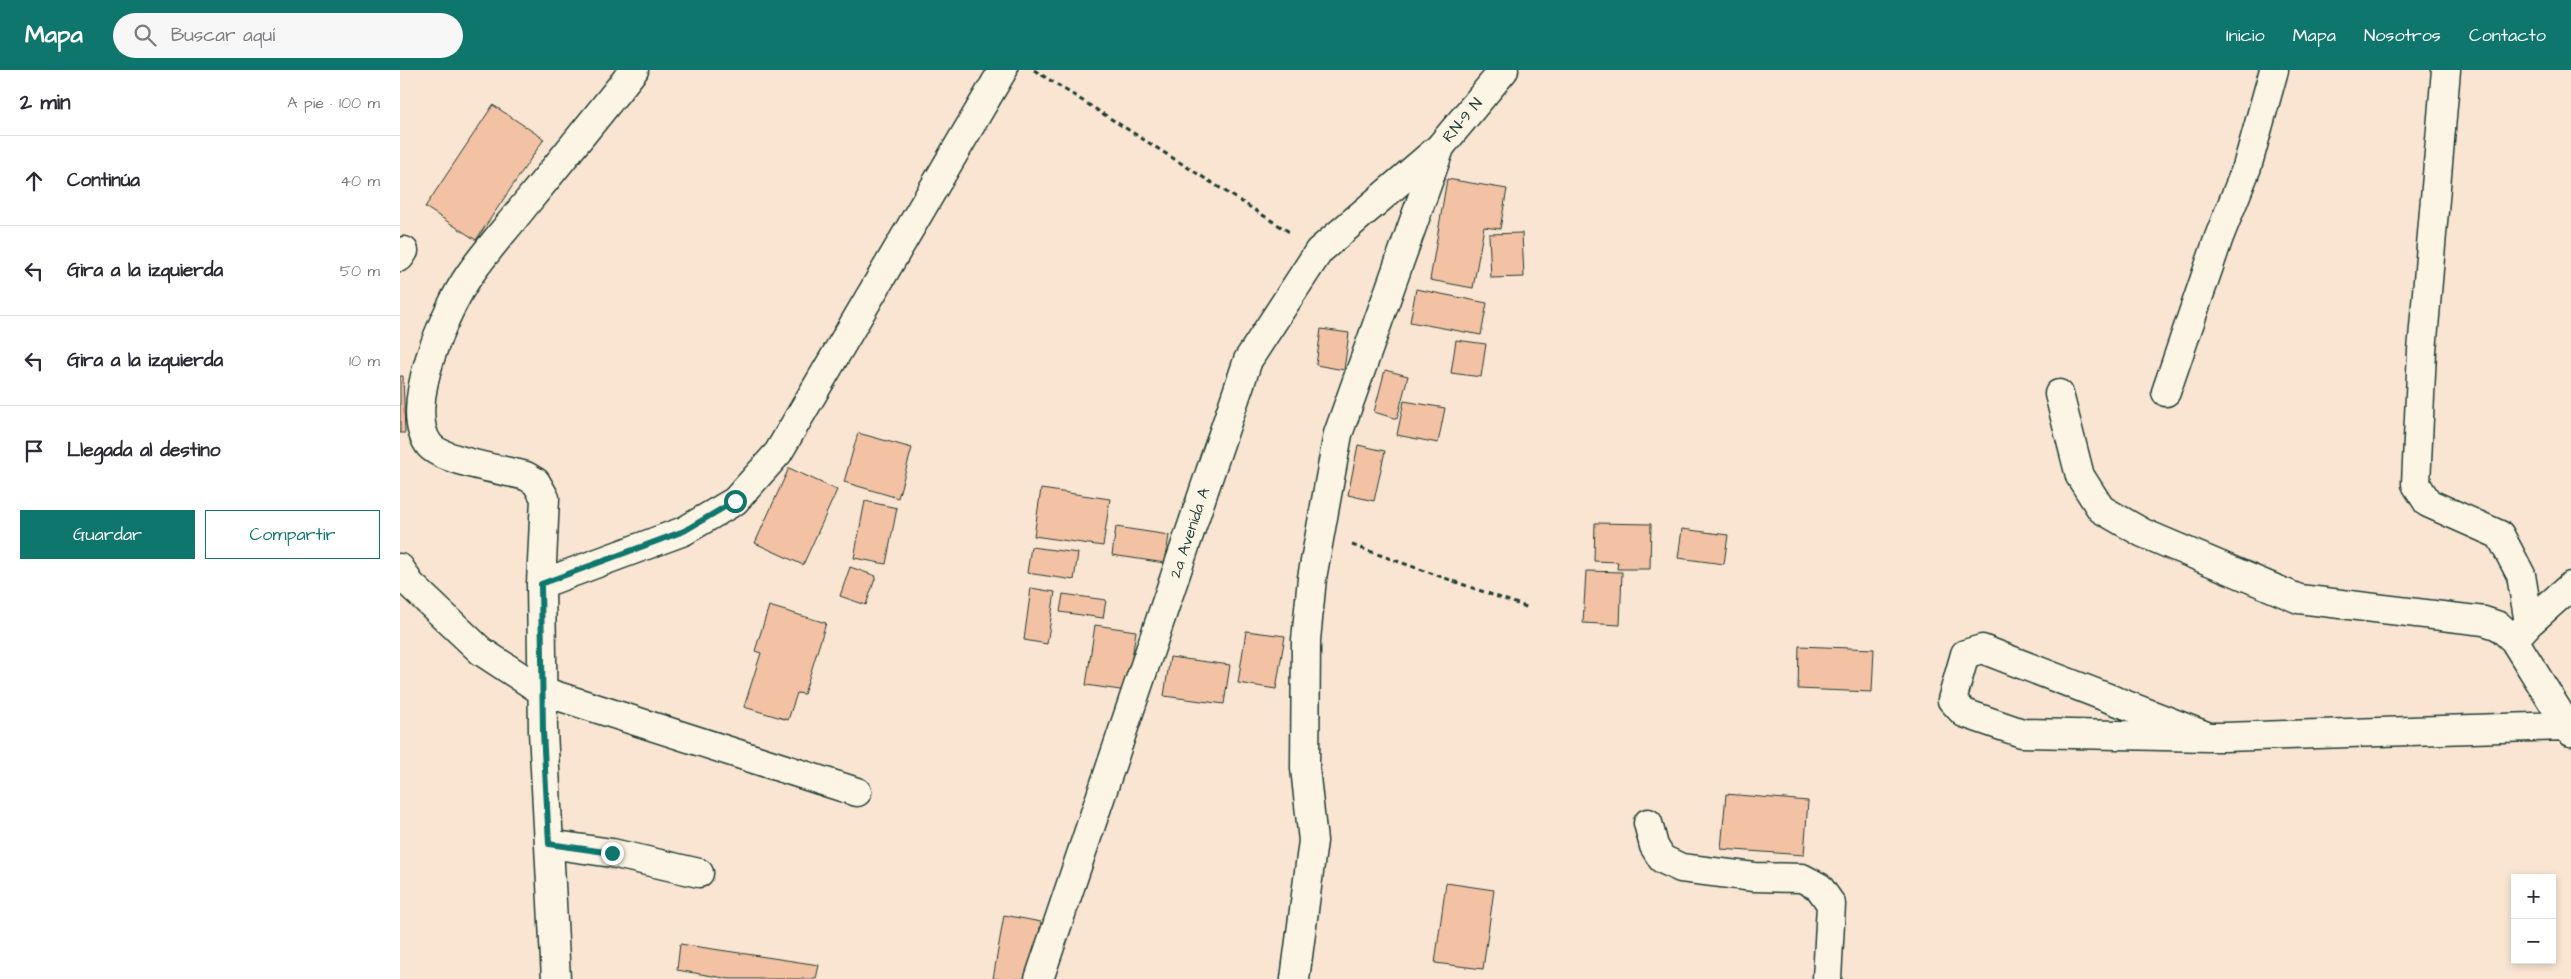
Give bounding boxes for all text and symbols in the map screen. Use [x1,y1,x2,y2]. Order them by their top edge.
search box [113,13,463,58]
text: Mapa [25,18,83,52]
icon: search [131,21,159,49]
text: Buscar aquí [171,22,275,49]
text: Inicio [2226,23,2265,48]
text: Mapa [2293,23,2336,48]
text: Nosotros [2364,23,2441,48]
text: Contacto [2469,23,2546,48]
text: 2 min [20,88,70,117]
text: A pie · 100 m [287,92,380,114]
street label: RN-9 N [1437,93,1487,147]
icon: ahead [20,167,48,195]
text: Continúa [67,167,140,194]
text: 40 m [340,170,380,192]
icon: left [20,257,48,285]
text: Gira a la izquierda [67,257,223,284]
text: 50 m [340,260,380,282]
icon: left [20,347,48,375]
text: Gira a la izquierda [67,347,223,374]
text: 10 m [349,350,380,372]
icon: arrive [20,437,48,465]
text: Llegada al destino [67,437,220,464]
street label: 2a Avenida A [1164,485,1215,581]
route start [724,490,747,513]
button: Guardar [20,510,195,559]
button: Compartir [205,510,380,559]
route end [601,842,624,865]
map controls [2511,874,2556,964]
button: + [2511,874,2556,919]
button: − [2511,919,2556,964]

